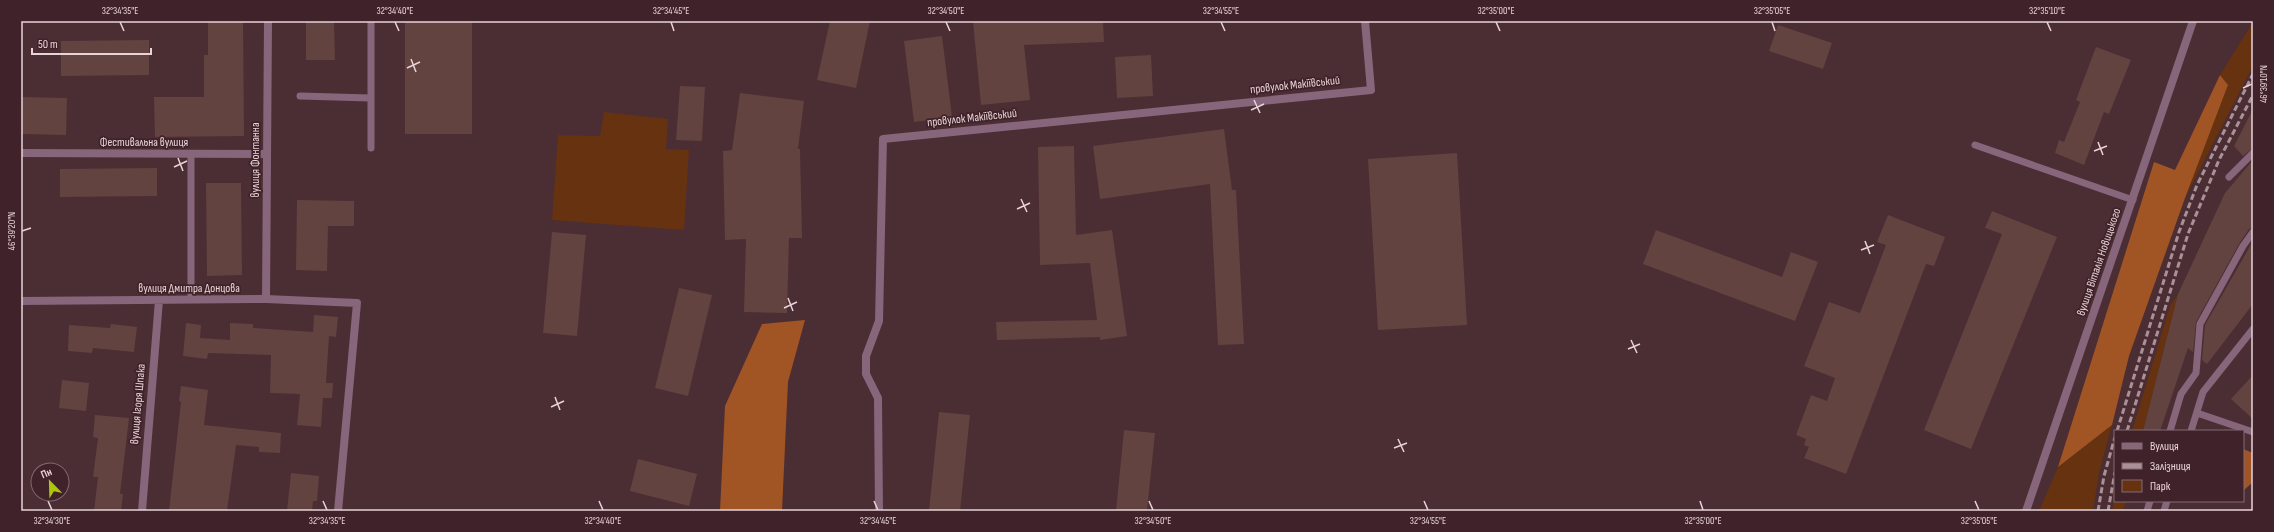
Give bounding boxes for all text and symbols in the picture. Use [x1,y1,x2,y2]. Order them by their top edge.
text: 32°34'35"E [102,5,138,17]
text: 32°34'40"E [377,5,413,17]
text: 32°34'45"E [653,5,689,17]
text: 32°34'50"E [928,5,964,17]
text: 32°34'55"E [1203,5,1239,17]
text: 32°35'00"E [1477,5,1515,17]
text: 32°35'05"E [1754,5,1790,17]
text: 32°35'10"E [2029,5,2065,17]
scale bar [32,30,151,56]
text: 50 m [38,37,58,52]
text: 46°39'10"N [2258,65,2270,103]
street label: провулок Макіївський [1249,73,1341,97]
street label: провулок Макіївський [926,106,1018,130]
street label: вулиця Фонтанна [248,122,263,198]
street label: Фестивальна вулиця [100,135,188,150]
street label: вулиця Віталія Новицького [2074,206,2124,318]
text: 46°39'20"N [6,212,18,250]
street label: вулиця Дмитра Донцова [138,281,240,296]
street label: вулиця Ігоря Шпака [127,363,149,445]
legend [2114,430,2244,502]
text: Вулиця [2150,439,2179,454]
text: Залізниця [2150,459,2191,474]
north arrow [30,462,70,502]
text: Пн [39,465,54,481]
text: Парк [2150,479,2171,494]
text: 32°34'30"E [34,515,70,527]
text: 32°34'35"E [309,515,345,527]
text: 32°34'40"E [585,515,621,527]
text: 32°34'45"E [860,515,896,527]
text: 32°34'50"E [1135,515,1171,527]
text: 32°34'55"E [1410,515,1446,527]
text: 32°35'00"E [1684,515,1722,527]
text: 32°35'05"E [1961,515,1997,527]

